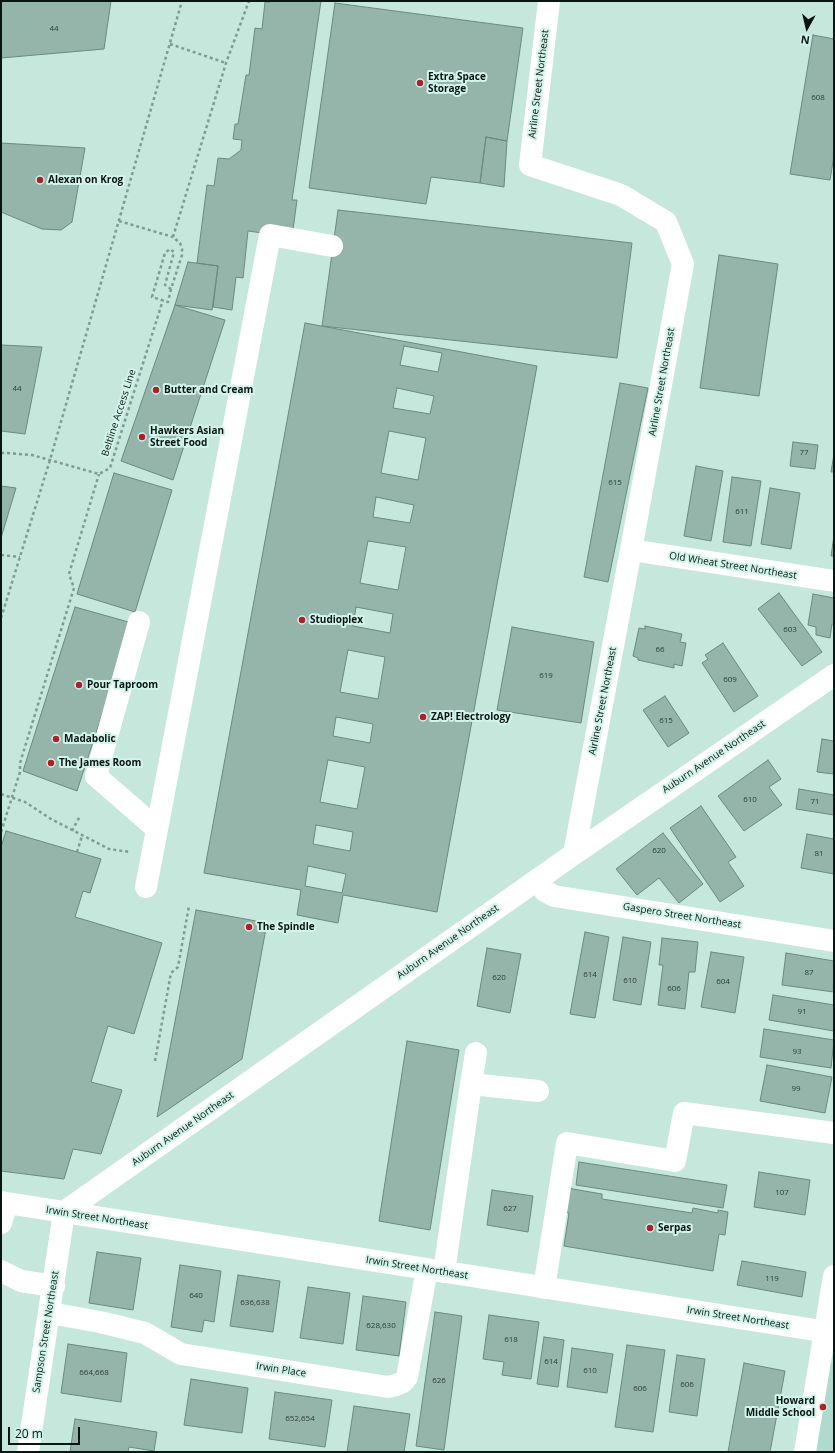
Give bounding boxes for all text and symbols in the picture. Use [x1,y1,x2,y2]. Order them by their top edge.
north arrow [787,8,827,48]
house number: 44 [49,24,59,34]
street label: Airline Street Northeast [526,29,552,139]
text: N [800,32,811,48]
place label: Extra Space Storage [428,71,486,94]
marker: Extra Space Storage [415,78,425,88]
house number: 608 [811,93,825,103]
place label: Alexan on Krog [48,174,123,186]
marker: Alexan on Krog [35,175,45,185]
street label: Airline Street Northeast [647,327,677,437]
street label: Beltline Access Line [99,368,139,458]
house number: 44 [12,384,22,394]
place label: Butter and Cream [164,384,253,396]
marker: Butter and Cream [151,385,161,395]
place label: Hawkers Asian Street Food [150,425,224,448]
marker: Hawkers Asian Street Food [137,432,147,442]
house number: 77 [799,448,809,458]
house number: 615 [608,478,622,488]
house number: 611 [735,507,749,517]
street label: Old Wheat Street Northeast [668,550,798,582]
place label: Studioplex [310,614,363,626]
marker: Studioplex [297,615,307,625]
house number: 603 [783,625,797,635]
house number: 66 [655,645,665,655]
street label: Airline Street Northeast [587,646,619,756]
house number: 619 [539,671,553,681]
house number: 609 [723,675,737,685]
place label: Pour Taproom [87,679,158,691]
marker: Pour Taproom [74,680,84,690]
place label: ZAP! Electrology [431,711,511,723]
marker: ZAP! Electrology [418,712,428,722]
house number: 615 [659,716,673,726]
street label: Auburn Avenue Northeast [660,718,768,796]
place label: Madabolic [64,733,116,745]
marker: Madabolic [51,734,61,744]
place label: The James Room [59,757,141,769]
marker: The James Room [46,758,56,768]
house number: 610 [743,795,757,805]
house number: 71 [810,797,820,807]
house number: 620 [652,846,666,856]
house number: 81 [814,849,824,859]
street label: Gaspero Street Northeast [622,901,742,931]
street label: Auburn Avenue Northeast [395,902,501,982]
place label: The Spindle [257,921,315,933]
marker: The Spindle [244,922,254,932]
house number: 87 [804,968,814,978]
house number: 614 [583,970,597,980]
house number: 620 [492,973,506,983]
house number: 610 [623,976,637,986]
house number: 604 [716,977,730,987]
house number: 606 [667,984,681,994]
house number: 91 [797,1007,807,1017]
house number: 93 [792,1047,802,1057]
house number: 99 [791,1084,801,1094]
street label: Auburn Avenue Northeast [130,1089,236,1169]
house number: 107 [775,1188,789,1198]
street label: Irwin Street Northeast [45,1204,149,1232]
house number: 627 [503,1204,517,1214]
place label: Serpas [658,1222,691,1234]
marker: Serpas [645,1223,655,1233]
street label: Irwin Street Northeast [365,1254,469,1282]
street label: Sampson Street Northeast [30,1270,62,1394]
house number: 119 [765,1274,779,1284]
house number: 640 [189,1291,203,1301]
house number: 636,638 [240,1298,270,1308]
street label: Irwin Street Northeast [686,1304,790,1332]
house number: 628,630 [366,1321,396,1331]
house number: 618 [504,1335,518,1345]
house number: 614 [544,1357,558,1367]
street label: Irwin Place [255,1360,307,1380]
house number: 610 [583,1366,597,1376]
house number: 664,668 [79,1368,109,1378]
house number: 626 [432,1376,446,1386]
house number: 606 [680,1380,694,1390]
house number: 606 [633,1384,647,1394]
place label: Howard Middle School [746,1395,815,1418]
marker: Howard Middle School [818,1402,828,1412]
house number: 652,654 [285,1414,315,1424]
scale bar [10,1419,82,1445]
text: 20 m [15,1425,43,1442]

